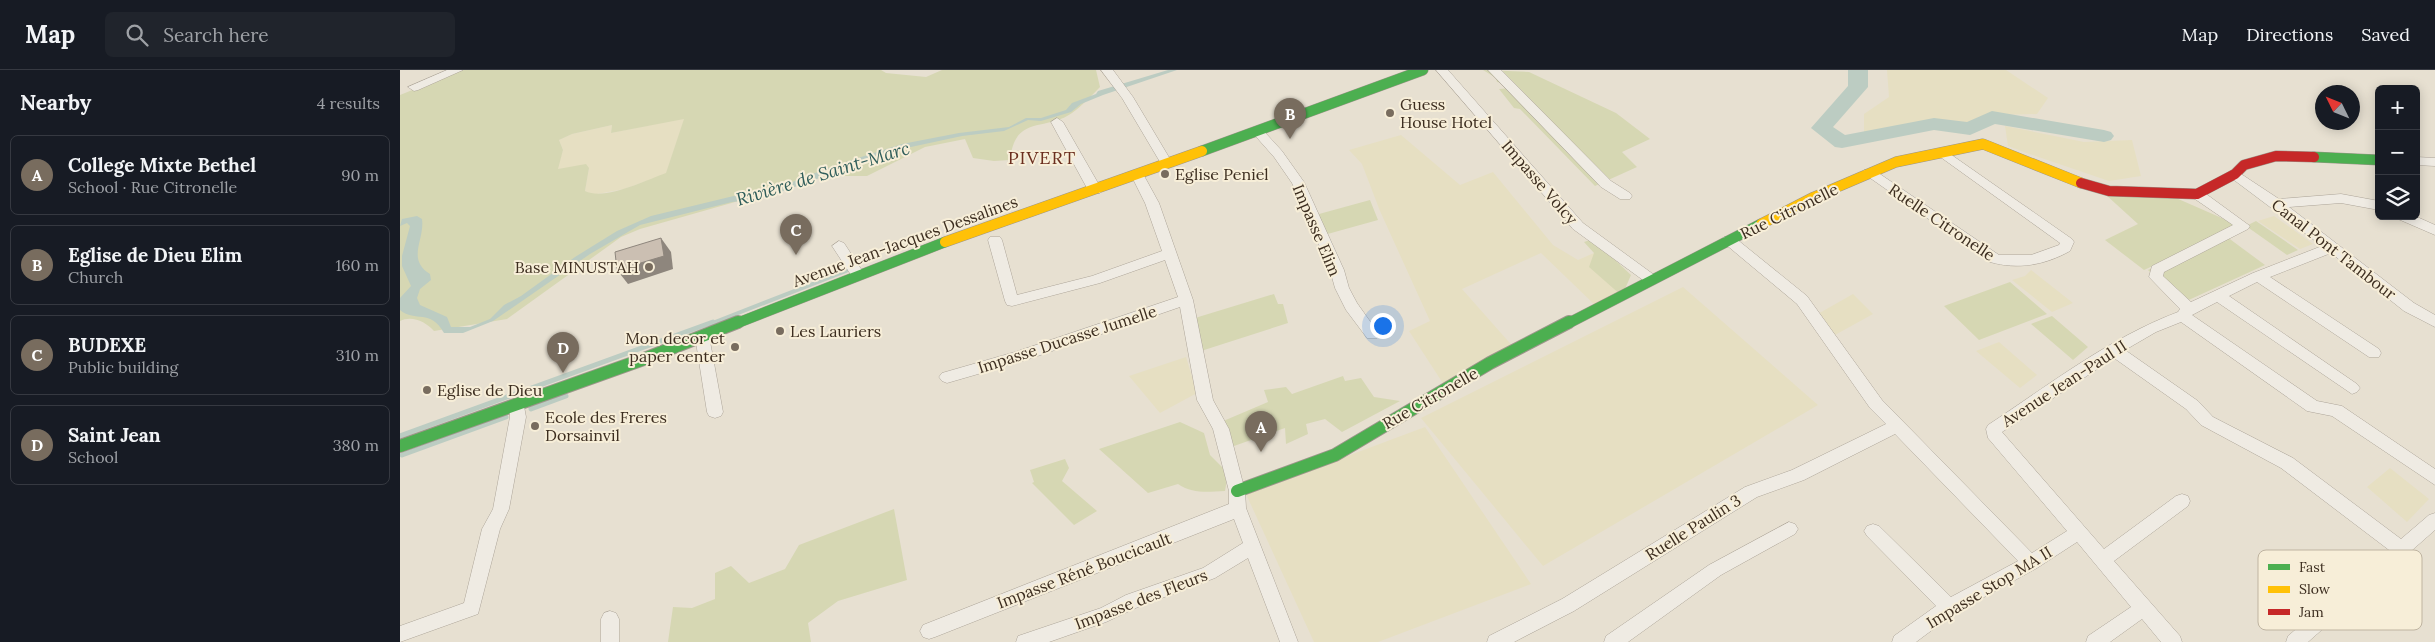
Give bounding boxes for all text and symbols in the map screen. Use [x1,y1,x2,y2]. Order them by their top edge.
search box [105,12,455,57]
text: Map [25,19,75,50]
icon: search [123,21,151,49]
text: Search here [163,23,269,47]
text: Map [2182,23,2218,46]
text: Directions [2246,23,2333,46]
text: Saved [2361,23,2410,46]
north arrow [2315,85,2360,130]
map controls [2375,85,2420,220]
button: + [2375,85,2420,130]
text: Nearby [20,89,91,116]
text: 4 results [317,93,380,113]
place label: Guess House Hotel [1400,94,1492,132]
pin: B [1274,98,1306,139]
marker: Guess House Hotel [1384,107,1396,119]
button: − [2375,130,2420,175]
water label: Rivière de Saint-Marc [733,136,912,211]
street label: Impasse Volcy [1498,136,1582,229]
district label: PIVERT [1008,146,1076,169]
text: College Mixte Bethel [68,153,256,177]
place label: Eglise Peniel [1175,164,1269,184]
text: A [32,165,42,185]
text: 90 m [341,165,379,185]
marker: Eglise Peniel [1159,168,1171,180]
button: layers [2375,175,2420,220]
text: School · Rue Citronelle [68,177,237,197]
street label: Rue Citronelle [1737,179,1842,243]
street label: Ruelle Citronelle [1885,179,1999,265]
street label: Impasse Elim [1289,181,1345,279]
street label: Avenue Jean-Jacques Dessalines [789,191,1020,291]
street label: Canal Pont Tambour [2268,194,2400,304]
pin: C [780,214,812,255]
text: Eglise de Dieu Elim [68,243,242,267]
text: B [32,255,42,275]
text: 160 m [335,255,379,275]
place label: Base MINUSTAH [515,257,639,277]
marker: Base MINUSTAH [643,261,655,273]
text: Church [68,267,123,287]
street label: Impasse Ducasse Jumelle [975,301,1159,377]
your location [1370,313,1396,339]
place label: Les Lauriers [790,321,881,341]
marker: Les Lauriers [774,325,786,337]
place label: Mon decor et paper center [625,328,726,366]
pin: D [547,332,579,373]
text: BUDEXE [68,333,146,357]
street label: Avenue Jean-Paul II [1997,335,2130,431]
marker: Mon decor et paper center [729,341,741,353]
text: C [31,345,43,365]
text: 310 m [336,345,379,365]
text: Public building [68,357,178,377]
street label: Rue Citronelle [1379,363,1481,433]
place label: Eglise de Dieu [437,380,543,400]
marker: Eglise de Dieu [421,384,433,396]
place label: Ecole des Freres Dorsainvil [545,407,667,445]
pin: A [1245,411,1277,452]
marker: Ecole des Freres Dorsainvil [529,420,541,432]
text: Saint Jean [68,423,161,447]
text: D [31,435,43,455]
text: 380 m [333,435,379,455]
text: School [68,447,118,467]
street label: Ruelle Paulin 3 [1642,490,1745,564]
street label: Impasse Réné Boucicault [994,527,1175,612]
street label: Impasse Stop MA II [1923,542,2055,632]
legend [2258,550,2422,630]
text: Fast [2299,558,2326,576]
street label: Impasse des Fleurs [1072,564,1210,634]
text: Slow [2299,580,2331,598]
text: Jam [2298,603,2324,621]

